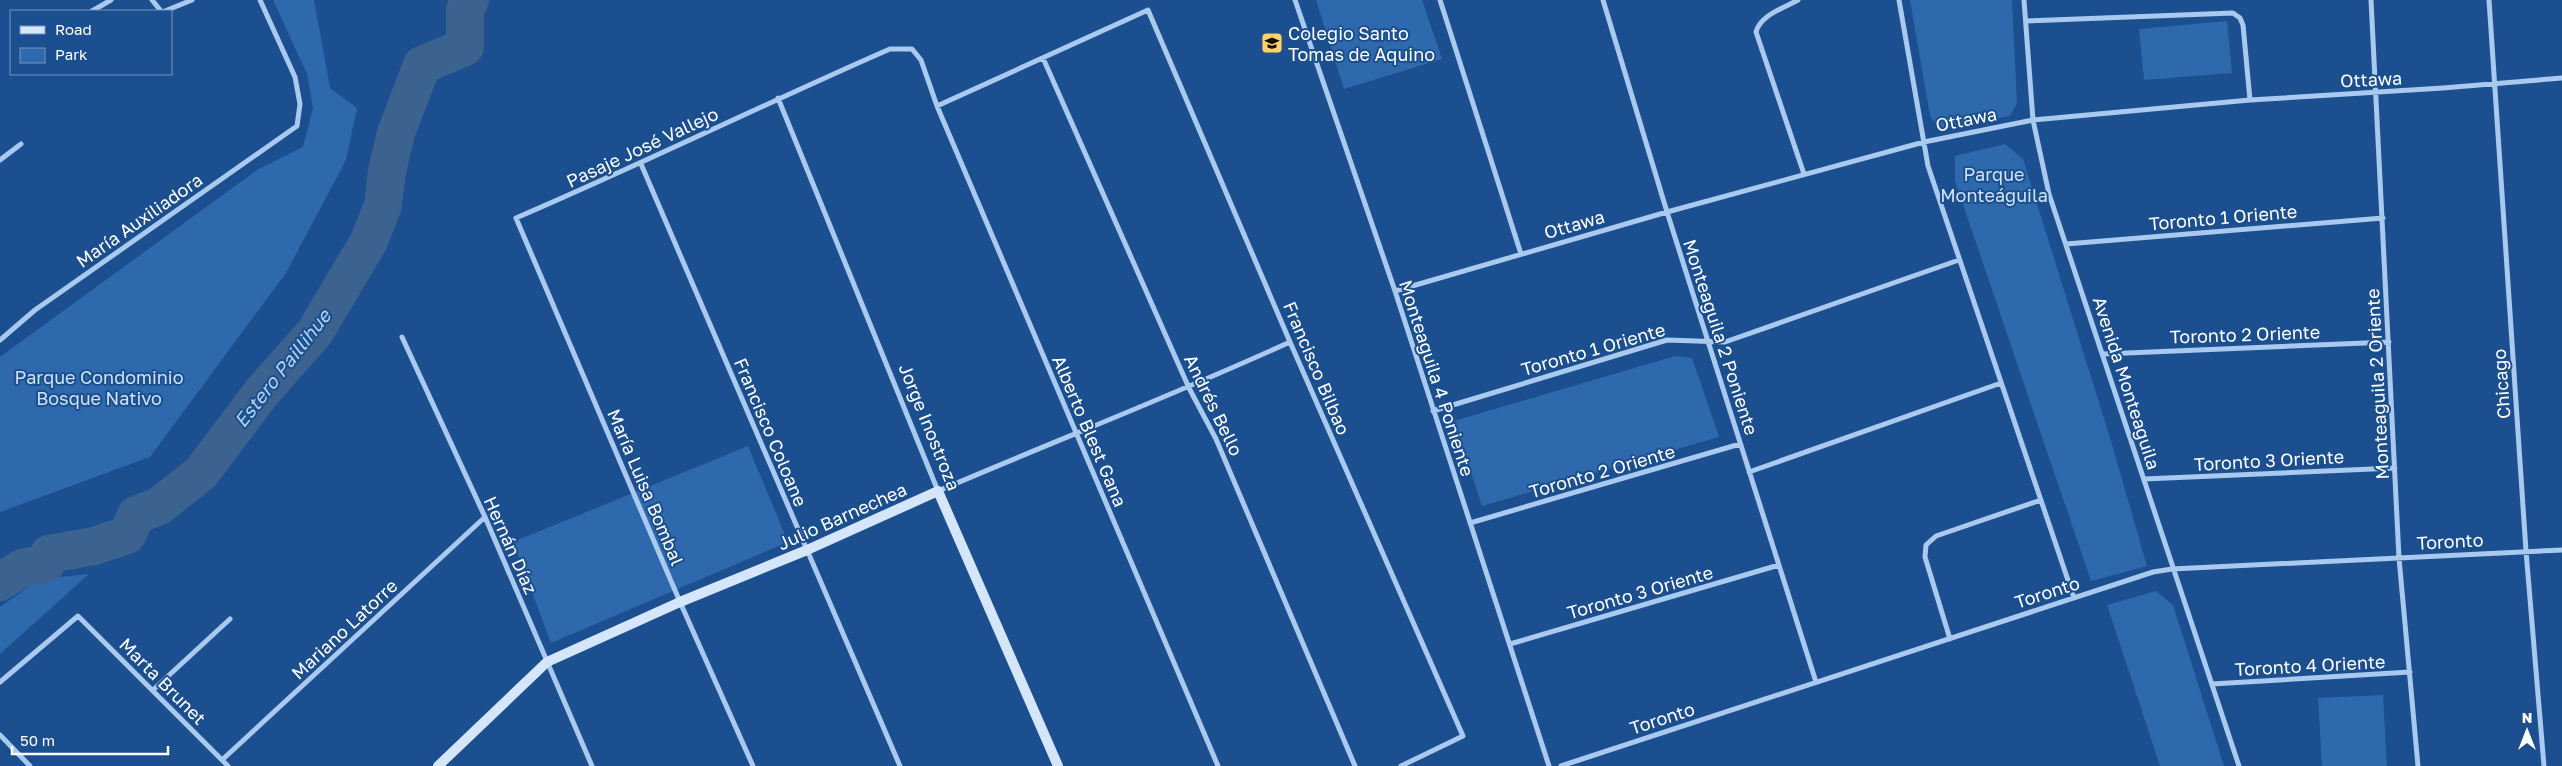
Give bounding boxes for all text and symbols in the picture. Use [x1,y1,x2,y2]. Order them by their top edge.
legend [10,10,172,75]
text: Road [55,20,92,38]
place label: Colegio Santo Tomas de Aquino [1288,22,1435,65]
school or university icon: Colegio Santo Tomas de Aquino [1260,31,1284,55]
text: Park [55,45,88,63]
street label: Ottawa [2340,66,2402,92]
street label: Pasaje José Vallejo [563,102,721,192]
street label: Ottawa [1934,102,1998,136]
park label: Parque Monteáguila [1940,163,2048,206]
street label: María Auxiliadora [72,168,206,272]
street label: Toronto 1 Oriente [2148,200,2298,234]
street label: Ottawa [1541,205,1607,243]
street label: Monteaguila 2 Poniente [1679,236,1763,438]
street label: Monteaguila 4 Poniente [1395,277,1479,479]
street label: Monteaguila 2 Oriente [2361,288,2393,480]
street label: Avenida Monteaguila [2089,294,2165,472]
street label: Francisco Bilbao [1279,298,1355,438]
water label: Estero Paillihue [229,303,336,431]
street label: Toronto 1 Oriente [1518,318,1668,380]
street label: Toronto 2 Oriente [2169,320,2321,348]
street label: Chicago [2488,348,2514,420]
street label: Andrés Bello [1180,351,1248,459]
street label: Alberto Blest Gana [1048,352,1132,510]
street label: Francisco Coloane [730,354,812,510]
street label: Jorge Inostroza [895,360,965,494]
park label: Parque Condominio Bosque Nativo [15,366,183,409]
street label: María Luisa Bombal [603,405,689,569]
street label: Toronto 2 Oriente [1527,440,1677,502]
street label: Toronto 3 Oriente [2193,445,2345,475]
street label: Julio Barnechea [774,478,910,554]
street label: Hernán Díaz [480,493,542,597]
street label: Toronto [2416,528,2484,554]
street label: Toronto 3 Oriente [1565,561,1715,623]
street label: Toronto [2012,571,2082,613]
street label: Mariano Latorre [286,574,402,684]
street label: Marta Brunet [115,633,211,729]
street label: Toronto 4 Oriente [2234,650,2386,680]
street label: Toronto [1627,697,1697,739]
north arrow [2502,706,2552,756]
text: N [2522,709,2532,726]
scale bar [12,724,169,756]
text: 50 m [20,731,55,749]

